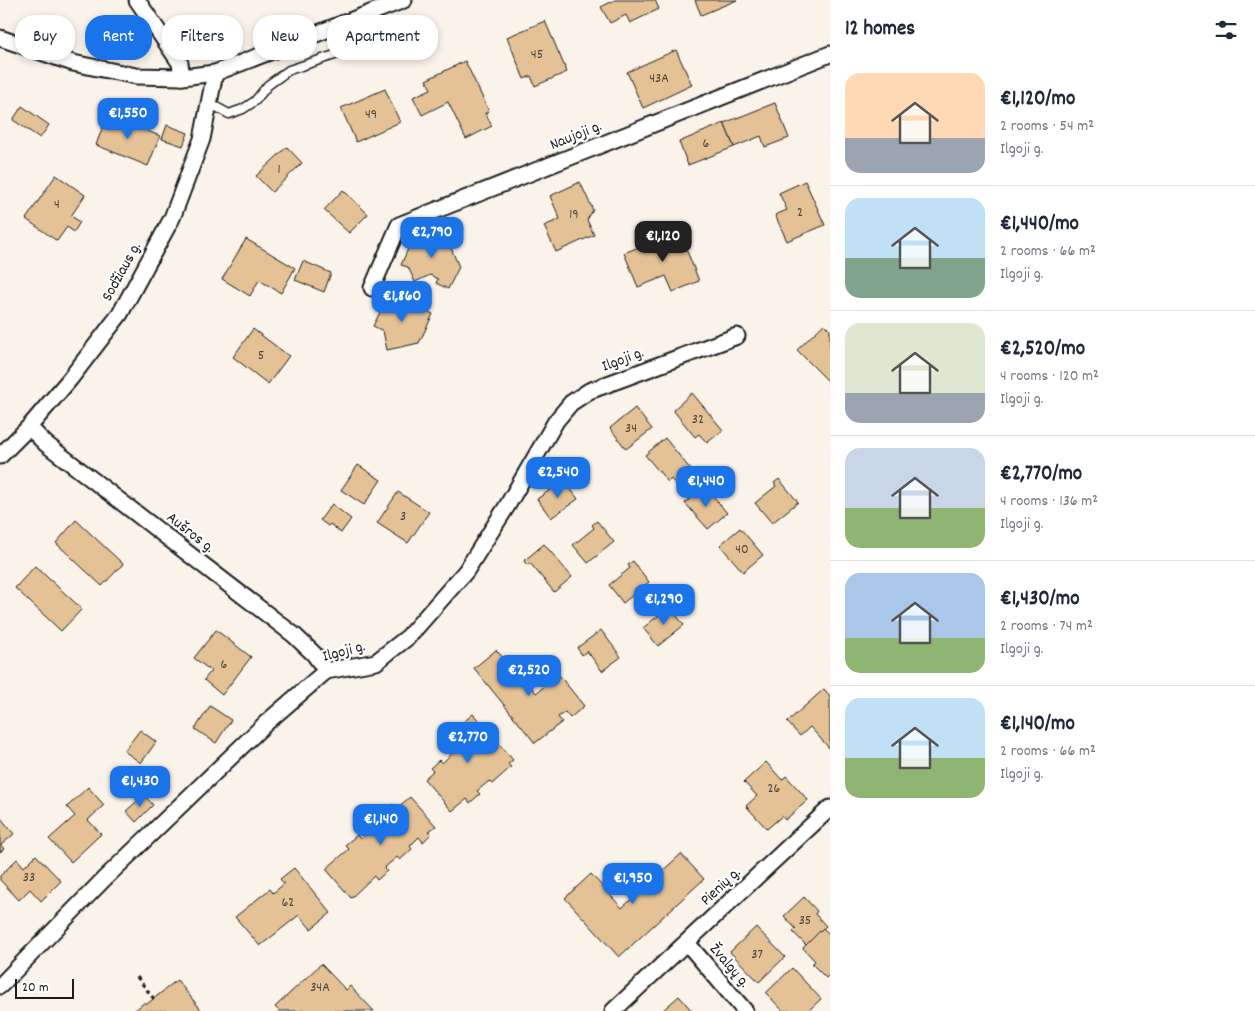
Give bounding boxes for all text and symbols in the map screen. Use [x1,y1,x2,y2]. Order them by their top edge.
chip: Buy [15,15,75,60]
chip: Rent [85,15,152,60]
chip: Filters [162,15,243,60]
chip: New [253,15,317,60]
chip: Apartment [327,15,438,60]
text: 12 homes [845,15,915,45]
icon: filters [1212,16,1240,44]
house number: 45 [531,45,543,65]
house number: 43A [649,69,669,89]
text: €1,120/mo [1000,85,1075,115]
icon: home [885,93,945,153]
pin: €1,550 [87,98,169,140]
text: €1,550 [108,102,148,125]
house number: 49 [365,105,377,125]
street label: Naujoji g. [547,115,605,157]
text: 2 rooms · 54 m² [1000,115,1094,138]
house number: 6 [703,134,710,154]
text: Ilgoji g. [1000,138,1043,161]
house number: 1 [277,160,281,180]
house number: 4 [54,195,60,215]
house number: 2 [797,203,803,223]
house number: 19 [569,205,579,225]
text: €1,440/mo [1000,210,1079,240]
pin: €2,790 [391,216,473,259]
icon: home [885,218,945,278]
pin: €1,120 [622,220,704,263]
text: €2,790 [411,221,453,244]
text: €1,120 [646,225,680,248]
street label: Sodžiaus g. [96,238,148,306]
text: 2 rooms · 66 m² [1000,240,1096,263]
text: Ilgoji g. [1000,263,1043,286]
pin: €1,860 [361,280,443,323]
text: €1,860 [383,285,421,308]
text: €2,520/mo [1000,335,1085,365]
street label: Ilgoji g. [599,341,647,379]
icon: home [885,343,945,403]
house number: 5 [258,346,264,366]
text: 4 rooms · 120 m² [1000,365,1099,388]
text: Ilgoji g. [1000,388,1043,411]
house number: 32 [692,410,704,430]
house number: 34 [625,419,637,439]
pin: €2,540 [517,456,599,499]
text: €2,770/mo [1000,460,1082,490]
text: €2,540 [537,461,579,484]
pin: €1,440 [665,466,747,508]
icon: home [885,468,945,528]
text: €1,440 [687,470,725,493]
text: 4 rooms · 136 m² [1000,490,1098,513]
street label: Aušros g. [161,507,219,559]
house number: 3 [400,507,406,527]
text: Ilgoji g. [1000,513,1043,536]
house number: 40 [735,540,749,560]
pin: €1,290 [623,584,705,626]
text: €1,430/mo [1000,585,1080,615]
text: €1,290 [645,588,683,611]
icon: home [885,593,945,653]
text: 2 rooms · 74 m² [1000,615,1093,638]
street label: Ilgoji g. [320,635,368,669]
text: Ilgoji g. [1000,638,1043,661]
pin: €2,520 [488,654,570,697]
house number: 6 [221,655,228,675]
text: €2,520 [508,659,550,682]
text: €1,140/mo [1000,710,1075,740]
icon: home [885,718,945,778]
pin: €2,770 [427,722,509,764]
text: €2,770 [448,726,488,749]
text: 2 rooms · 66 m² [1000,740,1096,763]
text: Ilgoji g. [1000,763,1043,786]
pin: €1,430 [99,766,181,808]
text: €1,430 [121,770,159,793]
house number: 26 [768,779,781,799]
pin: €1,140 [340,804,422,846]
text: €1,140 [364,808,398,831]
pin: €1,950 [592,862,674,905]
street label: Pienių g. [696,862,746,912]
text: €1,950 [614,867,652,890]
house number: 33 [23,868,35,888]
house number: 62 [282,893,294,913]
house number: 35 [799,911,811,931]
street label: Žvalgų g. [703,939,755,993]
house number: 37 [751,945,763,965]
scale bar [15,976,74,999]
text: 20 m [22,978,49,998]
house number: 34A [310,978,330,998]

